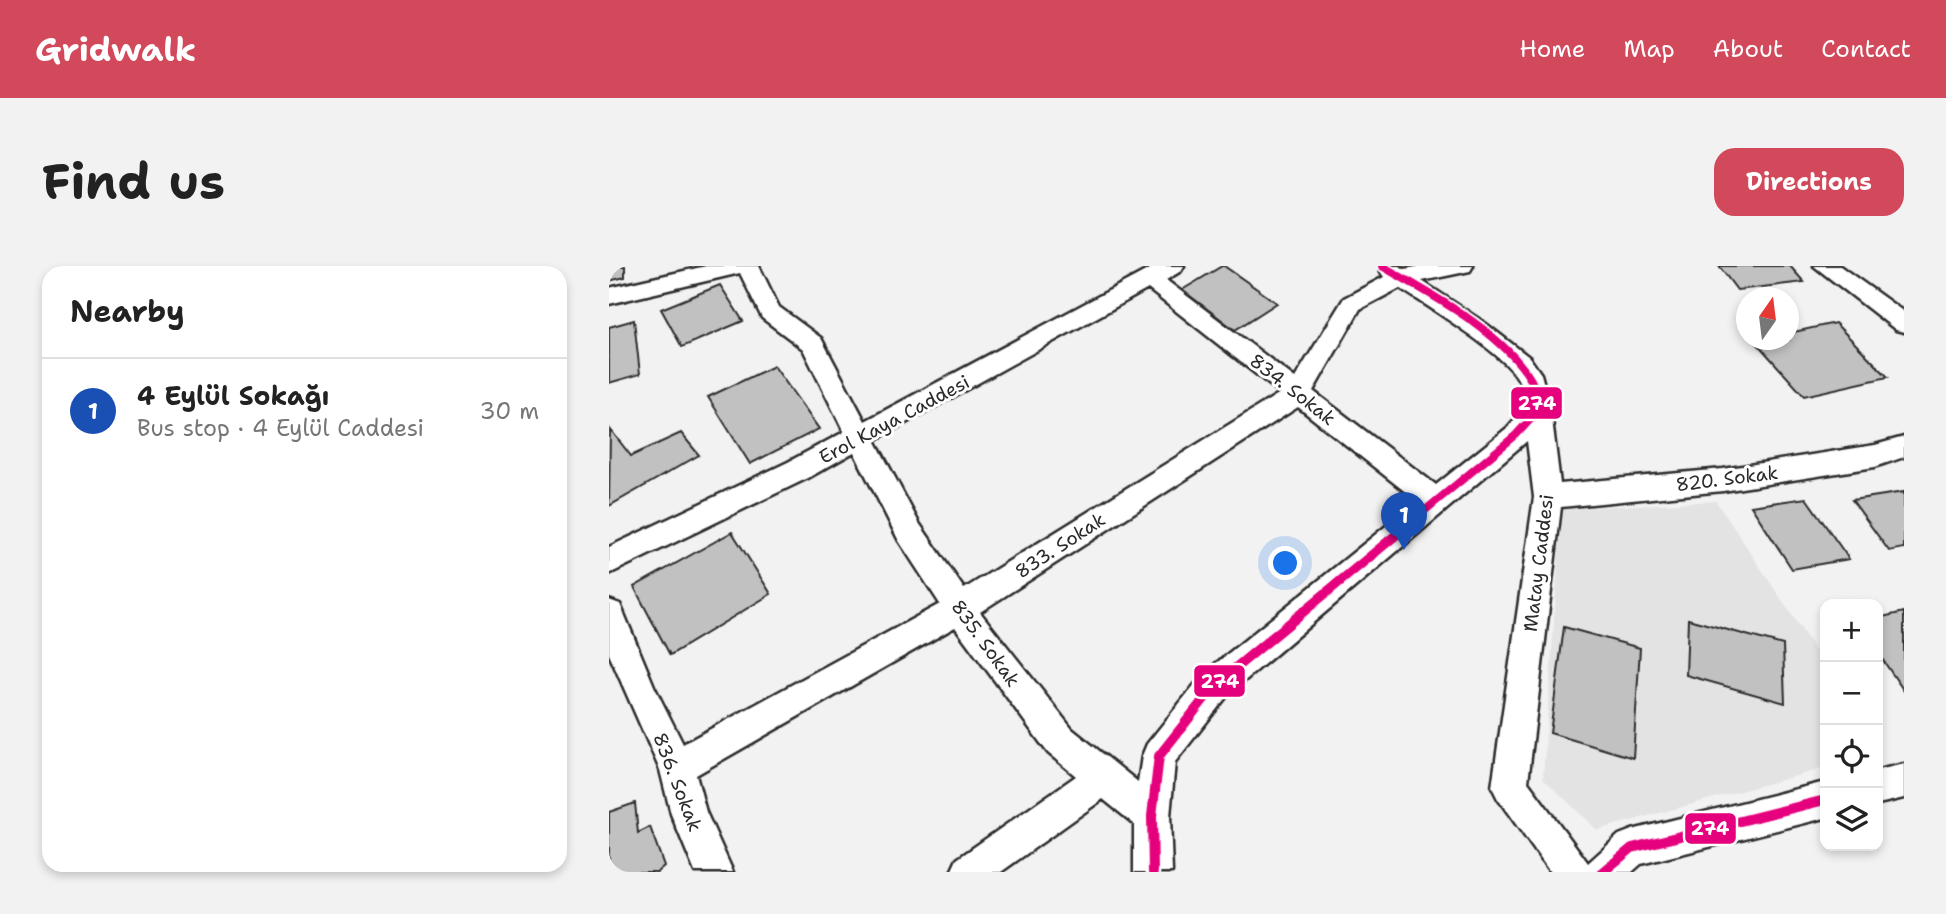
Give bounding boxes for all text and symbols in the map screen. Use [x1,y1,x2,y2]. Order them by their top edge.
text: Gridwalk [35,27,196,72]
text: Home [1519,33,1585,65]
text: Map [1623,33,1675,65]
text: About [1713,33,1783,65]
text: Contact [1821,33,1911,65]
button: Directions [1714,148,1904,216]
text: Find us [42,149,225,215]
north arrow [1736,287,1799,350]
text: Nearby [70,291,185,332]
street label: 834. Sokak [1244,348,1341,431]
street label: Erol Kaya Caddesi [815,369,974,470]
text: 4 Eylül Sokağı [137,378,329,413]
line badge: 274 [1510,386,1563,420]
text: 274 [1518,391,1557,416]
text: 1 [88,396,98,426]
text: 30 m [480,396,539,426]
text: Bus stop · 4 Eylül Caddesi [137,413,424,443]
street label: 820. Sokak [1675,460,1780,497]
pin: 1 [1381,492,1427,550]
street label: Matay Caddesi [1518,493,1559,633]
street label: 833. Sokak [1010,507,1110,584]
your location [1268,546,1302,580]
street label: 835. Sokak [946,595,1026,692]
map controls [1820,599,1883,851]
button: + [1820,599,1883,662]
button: − [1820,662,1883,725]
line badge: 274 [1193,664,1246,698]
text: 274 [1201,669,1240,694]
button: locate [1820,725,1883,788]
street label: 836. Sokak [647,729,708,835]
button: layers [1820,788,1883,851]
line badge: 274 [1684,812,1737,845]
text: 274 [1691,816,1730,841]

